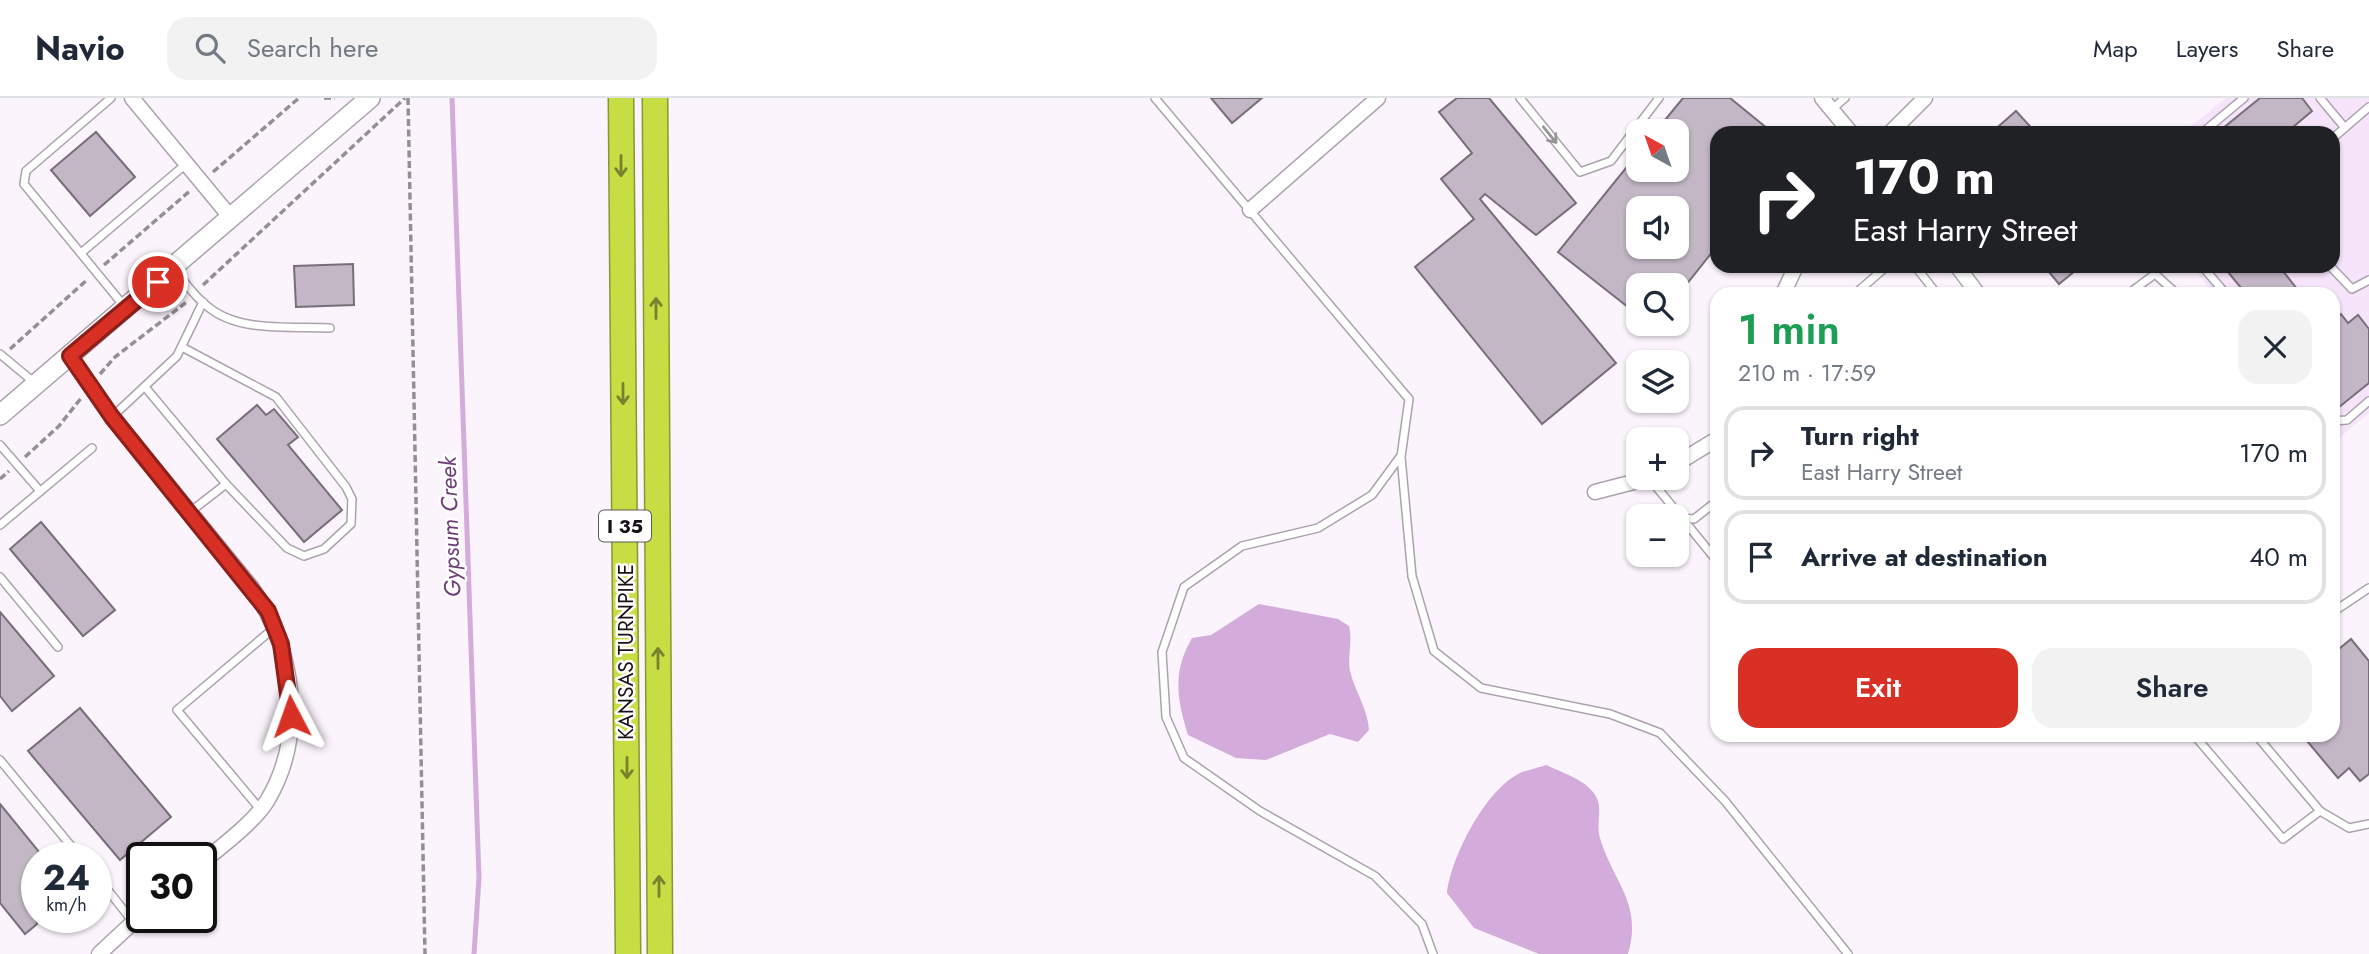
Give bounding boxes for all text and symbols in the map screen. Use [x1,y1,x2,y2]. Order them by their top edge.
search box [167,17,657,80]
text: Navio [35,25,125,72]
icon: search [191,29,229,67]
text: Search here [247,29,378,67]
text: Map [2093,31,2138,66]
text: Layers [2176,31,2238,66]
text: Share [2276,31,2334,66]
north arrow [1626,119,1689,182]
map controls [1626,119,1689,567]
one-way arrow [1542,125,1558,143]
text: 170 m [1853,142,1995,212]
one-way arrow [615,154,628,177]
icon: right [1738,154,1829,245]
button: sound [1626,196,1689,259]
text: East Harry Street [1853,207,2077,253]
pin [128,252,188,312]
icon: arrive [139,263,177,301]
button: search [1626,273,1689,336]
one-way arrow [649,297,663,320]
text: 1 min [1738,299,1840,360]
button: close [2238,310,2312,384]
button: layers [1626,350,1689,413]
text: 210 m · 17:59 [1738,356,1876,390]
one-way arrow [617,382,630,405]
text: Turn right [1801,417,1919,455]
button: + [1626,427,1689,490]
icon: right [1742,434,1780,472]
text: 170 m [2239,434,2308,472]
water label: Gypsum Creek [431,455,469,598]
text: East Harry Street [1801,455,1962,489]
button: − [1626,504,1689,567]
road number: I 35 [599,510,651,542]
icon: arrive [1742,538,1780,576]
text: Arrive at destination [1801,538,2048,576]
text: 40 m [2249,538,2308,576]
street label: KANSAS TURNPIKE [611,564,641,740]
one-way arrow [651,647,665,670]
button: Exit [1738,648,2018,728]
button: Share [2032,648,2312,728]
position arrow [254,679,328,753]
one-way arrow [620,756,634,779]
speed limit sign: 30 [126,842,217,933]
text: 24 [43,853,90,903]
one-way arrow [652,875,666,898]
text: km/h [46,892,87,918]

